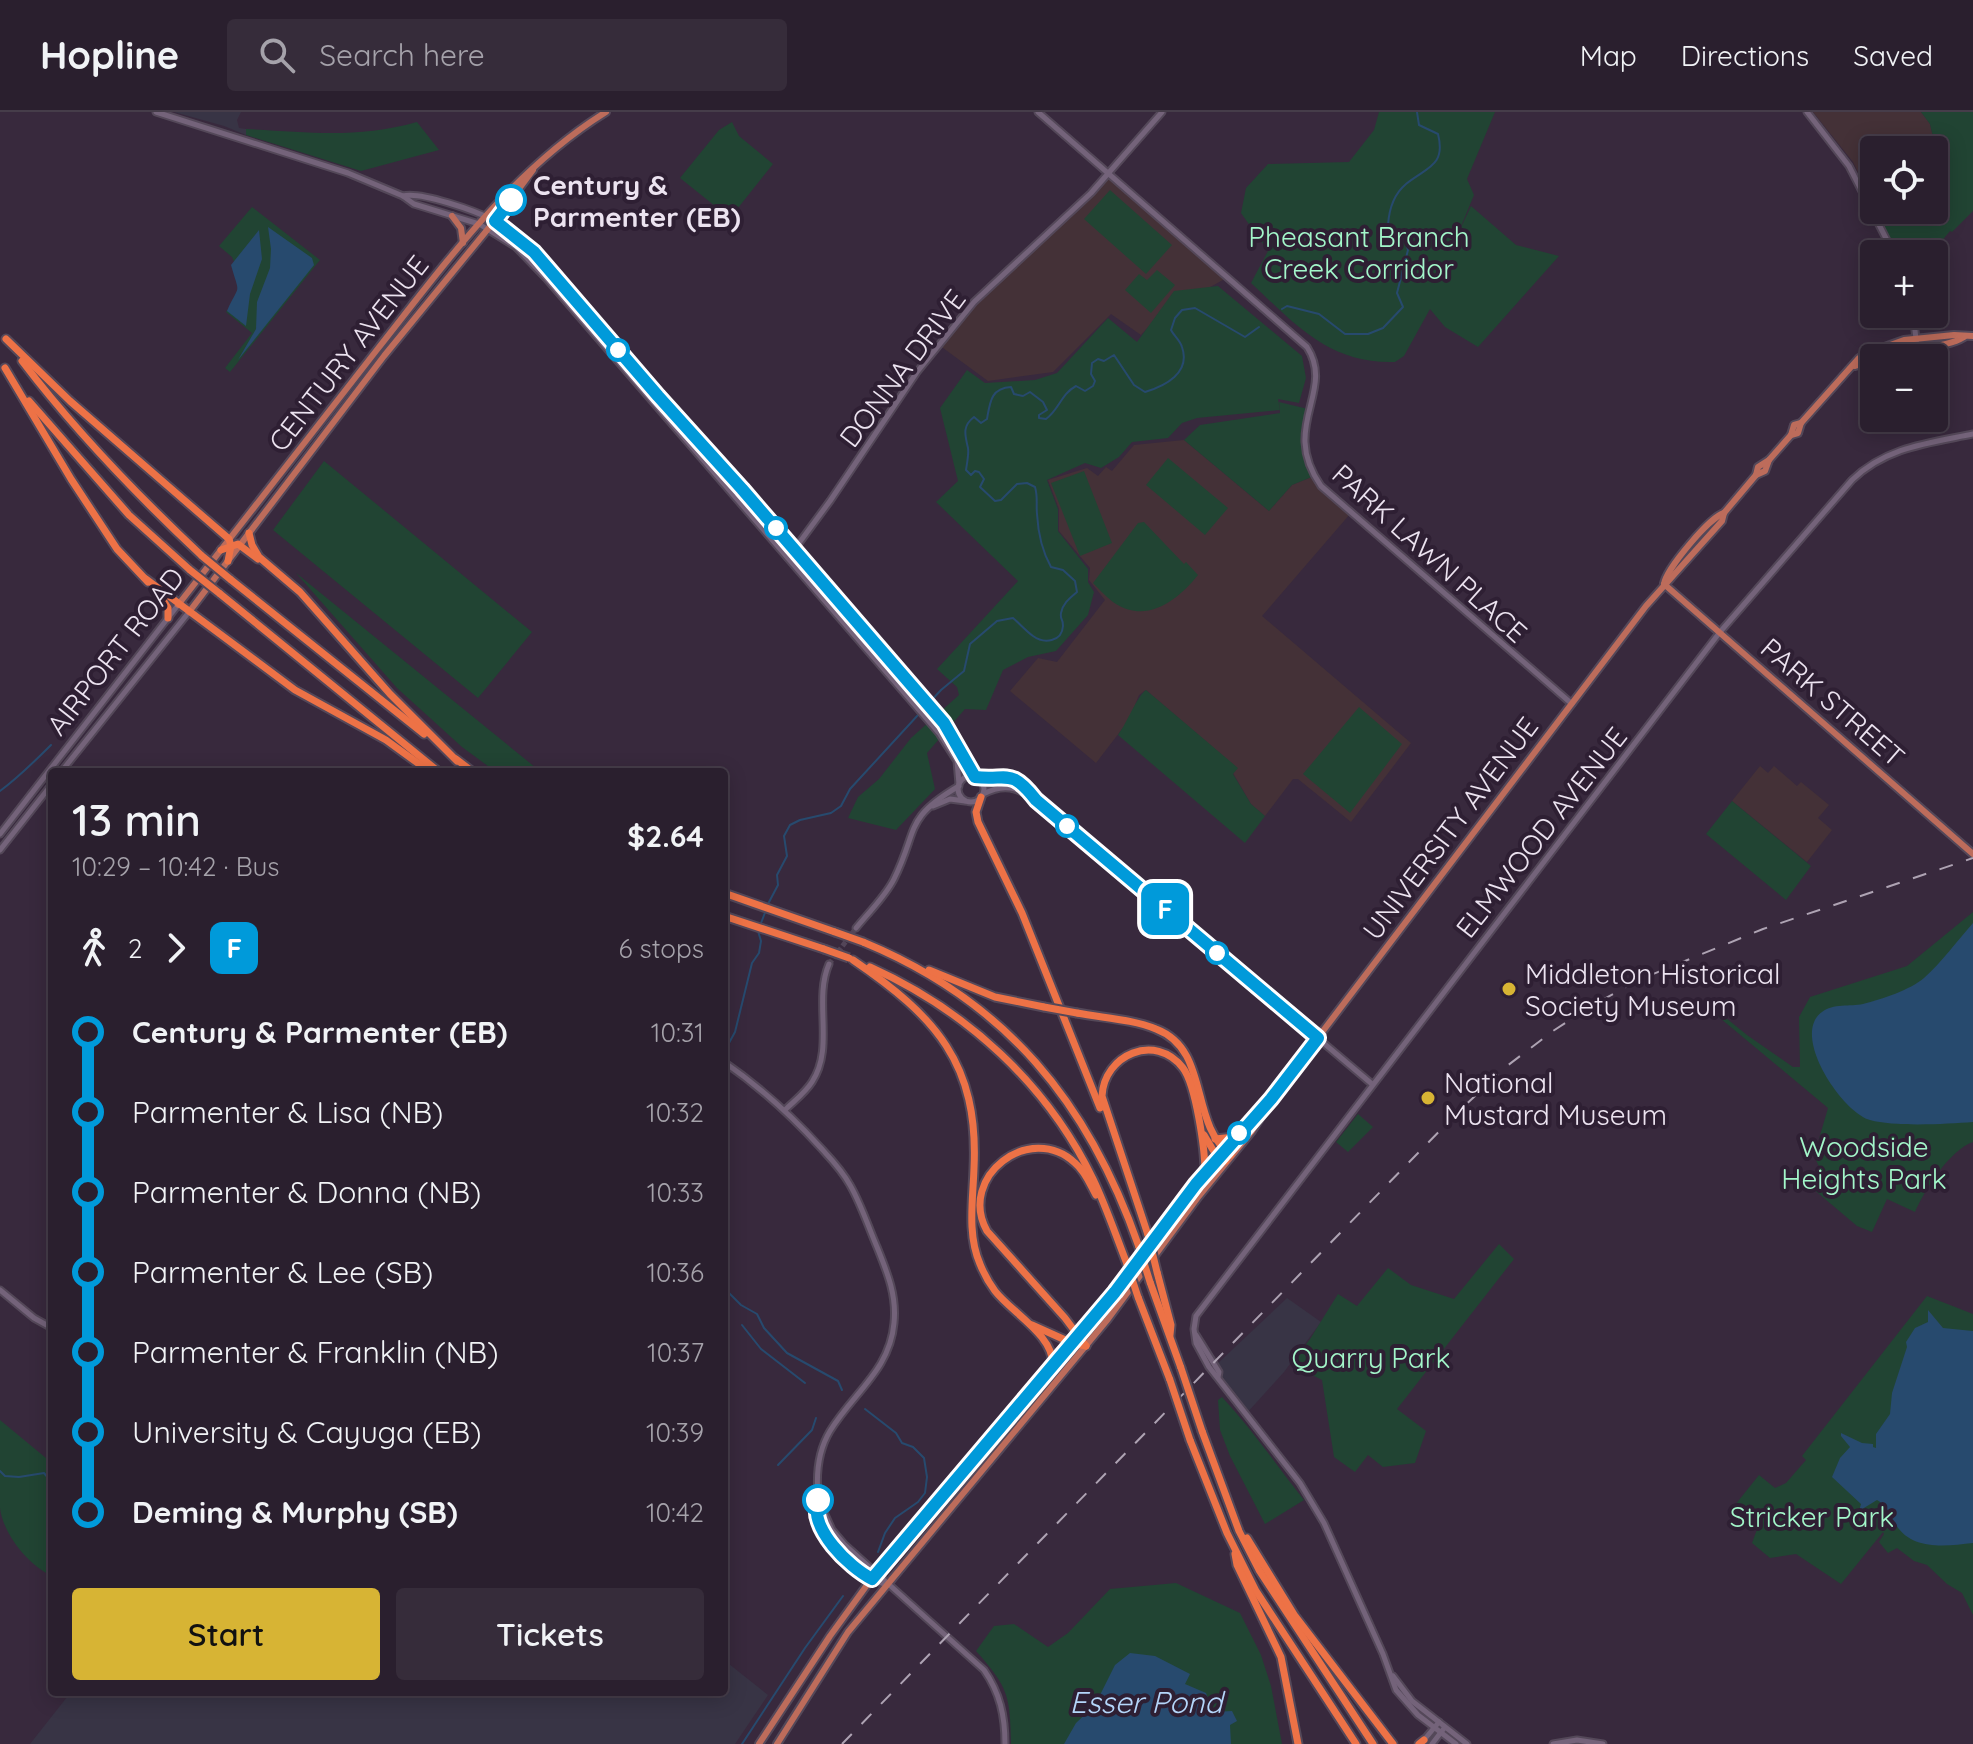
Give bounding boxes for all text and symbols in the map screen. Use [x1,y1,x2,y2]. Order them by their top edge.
search box [227,19,787,91]
text: Hopline [40,31,179,79]
icon: search [255,33,299,77]
text: Search here [319,36,485,74]
text: Map [1580,38,1637,73]
text: Directions [1681,38,1809,73]
text: Saved [1853,38,1933,73]
map controls [1860,136,1948,432]
button: locate [1860,136,1948,224]
place label: Century & Parmenter (EB) [533,167,741,234]
marker: Century & Parmenter (EB) [496,185,526,215]
park label: Pheasant Branch Creek Corridor [1248,219,1470,286]
button: + [1860,240,1948,328]
street label: CENTURY AVENUE [261,248,435,458]
street label: DONNA DRIVE [831,282,973,454]
unlabelled marker [607,339,629,361]
button: − [1860,344,1948,432]
street label: PARK LAWN PLACE [1325,456,1535,650]
unlabelled marker [765,517,787,539]
street label: AIRPORT ROAD [39,560,191,742]
street label: PARK STREET [1754,630,1912,774]
street label: UNIVERSITY AVENUE [1355,710,1545,946]
street label: ELMWOOD AVENUE [1448,720,1634,944]
text: 13 min [72,792,201,847]
unlabelled marker [1056,815,1078,837]
text: $2.64 [627,817,704,855]
text: 10:29 – 10:42 · Bus [72,850,280,883]
line badge: F [1139,883,1191,935]
text: F [1157,891,1173,926]
icon: walk [72,926,116,970]
icon: forward [154,926,198,970]
text: F [226,930,242,965]
text: 2 [128,932,142,965]
text: 6 stops [618,932,704,965]
unlabelled marker [1206,942,1228,964]
place label: Middleton Historical Society Museum [1525,956,1780,1023]
marker: Middleton Historical Society Museum [1500,980,1518,998]
text: Century & Parmenter (EB) [132,1013,507,1051]
text: 10:31 [651,1016,704,1049]
place label: National Mustard Museum [1444,1065,1667,1132]
marker: National Mustard Museum [1419,1089,1437,1107]
text: Parmenter & Lisa (NB) [132,1093,443,1131]
text: 10:32 [646,1096,704,1129]
unlabelled marker [1228,1122,1250,1144]
park label: Woodside Heights Park [1781,1129,1947,1196]
text: Parmenter & Donna (NB) [132,1173,481,1211]
text: 10:33 [647,1176,704,1209]
text: Parmenter & Lee (SB) [132,1253,433,1291]
text: 10:36 [646,1256,704,1289]
text: Parmenter & Franklin (NB) [132,1333,498,1371]
text: 10:37 [647,1336,704,1369]
park label: Quarry Park [1292,1340,1451,1375]
text: University & Cayuga (EB) [132,1413,481,1451]
text: 10:39 [646,1416,704,1449]
unlabelled marker [803,1485,833,1515]
text: Deming & Murphy (SB) [132,1493,458,1531]
text: 10:42 [646,1496,704,1529]
park label: Stricker Park [1730,1499,1894,1534]
button: Start [72,1588,380,1680]
button: Tickets [396,1588,704,1680]
water label: Esser Pond [1069,1683,1226,1721]

